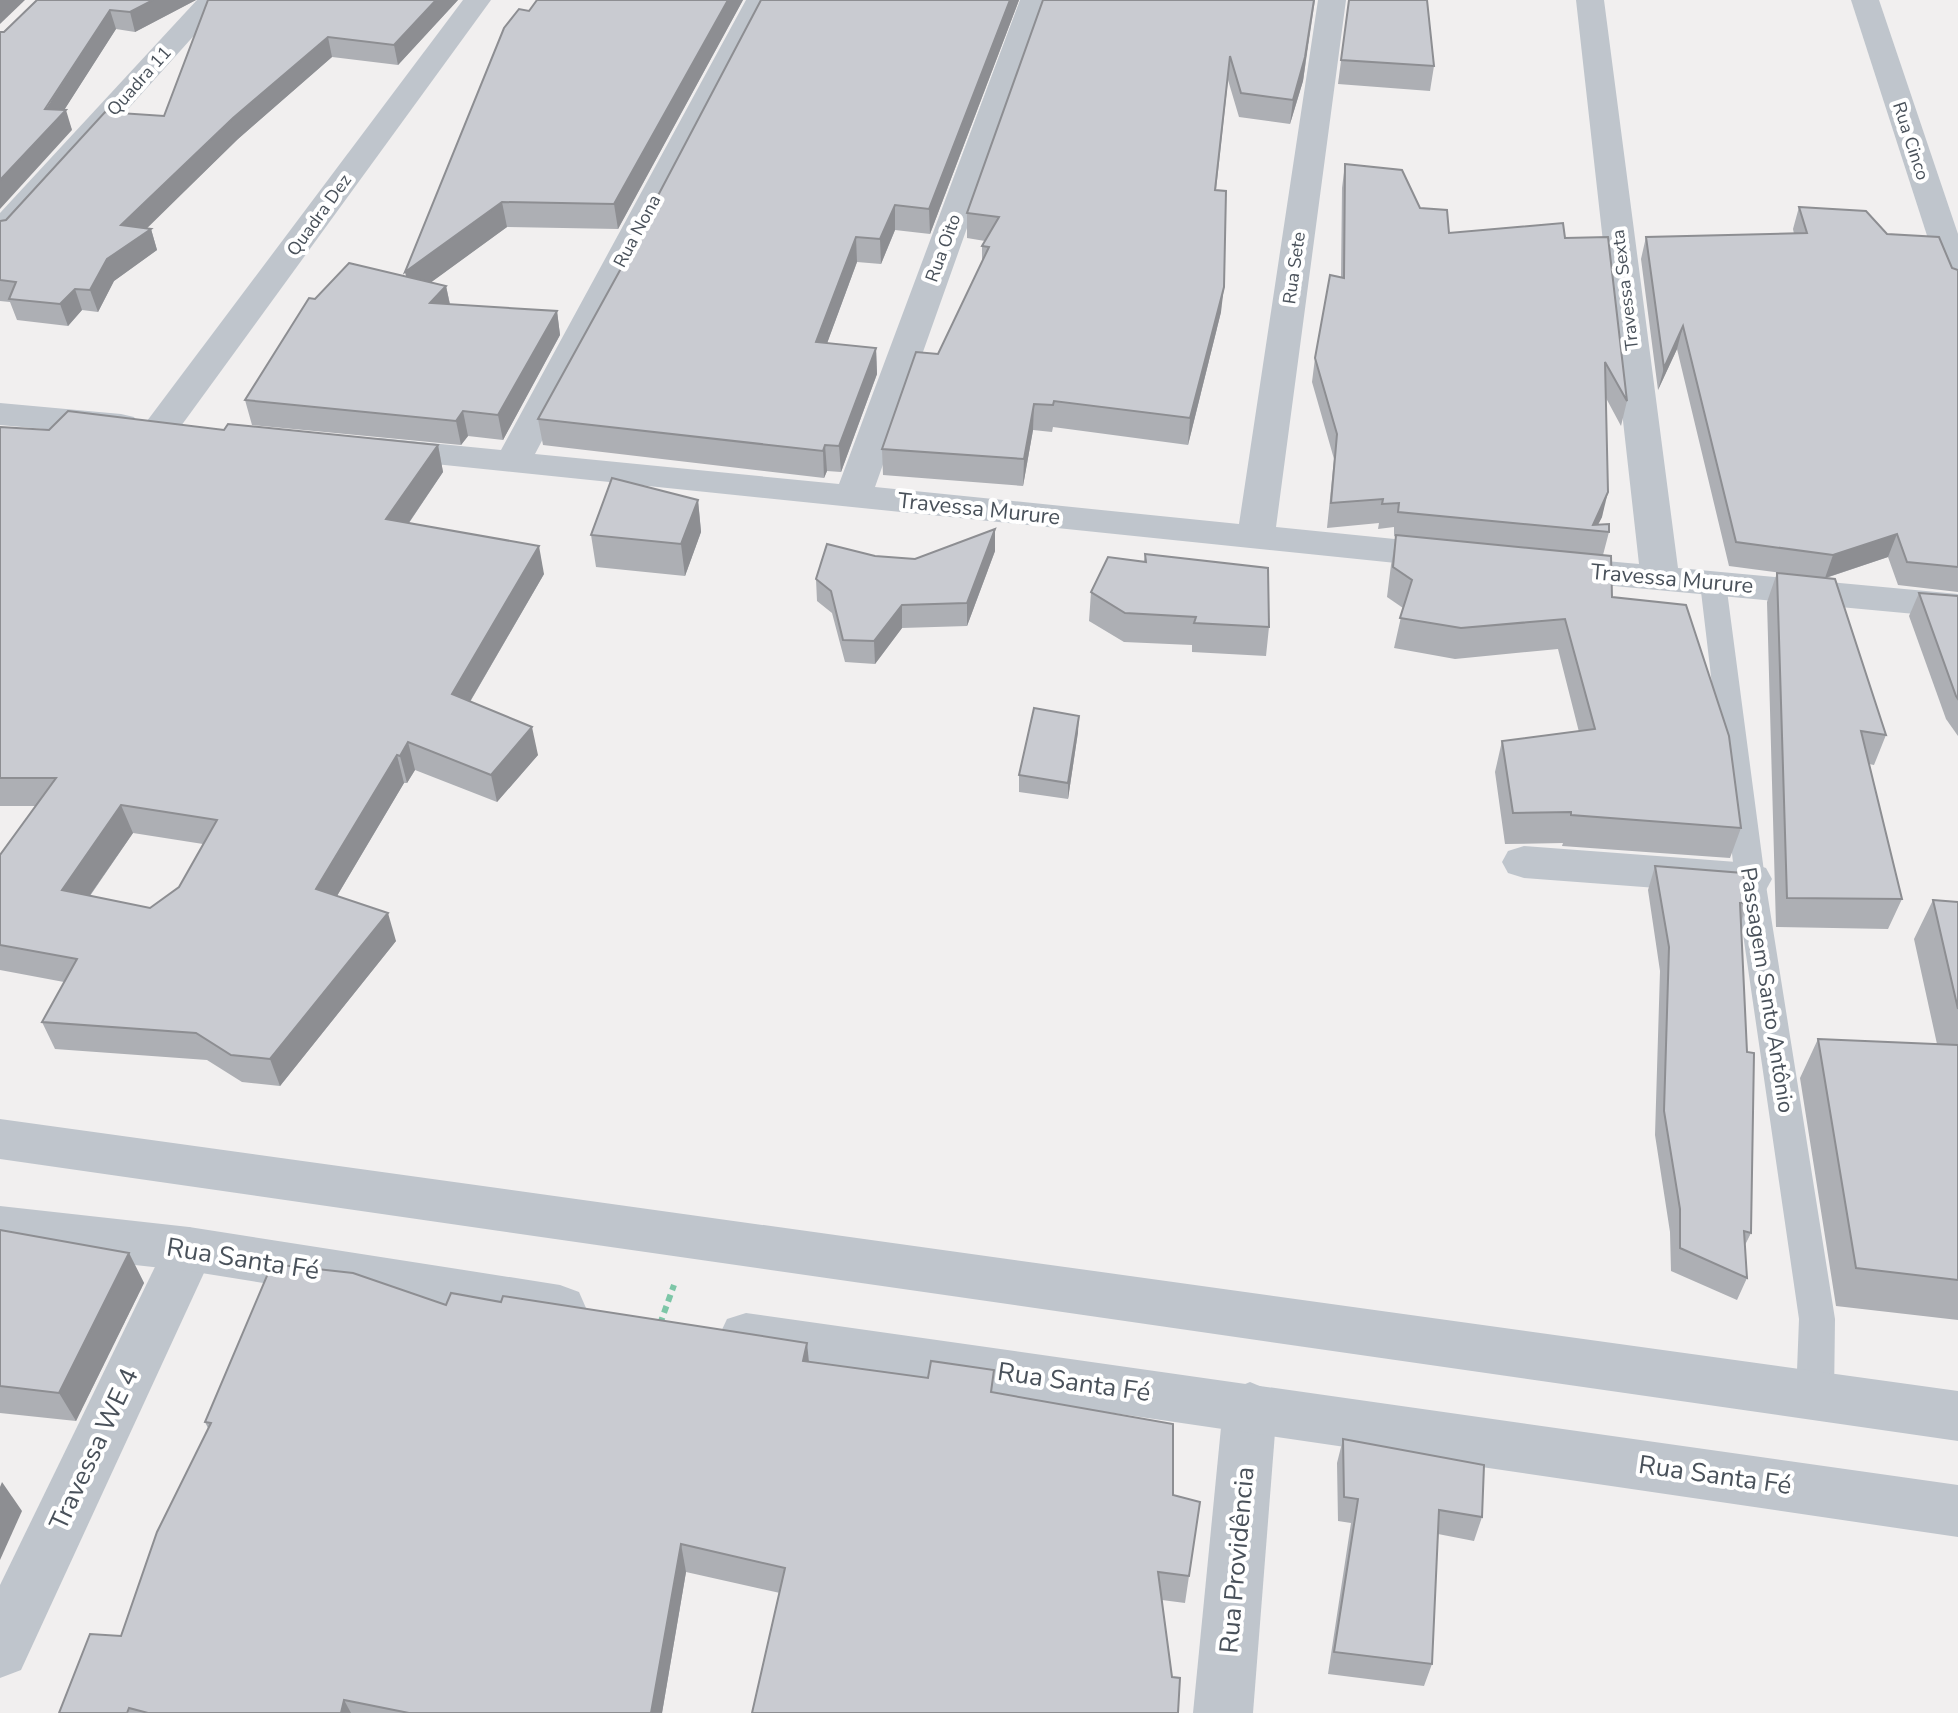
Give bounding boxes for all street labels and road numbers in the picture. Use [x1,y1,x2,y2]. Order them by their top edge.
street label: Quadra 11 [101,41,177,121]
street label: Rua Cinco [1887,99,1935,183]
street label: Quadra Dez [281,169,357,261]
street label: Rua Nona [608,190,666,272]
street label: Rua Oito [920,211,966,285]
street label: Travessa Sexta [1606,228,1644,352]
street label: Rua Sete [1277,230,1311,306]
street label: Travessa Murure [896,486,1062,532]
street label: Travessa Murure [1589,557,1755,601]
street label: Passagem Santo Antônio [1733,865,1801,1115]
street label: Rua Santa Fé [164,1230,322,1288]
street label: Rua Santa Fé [995,1354,1153,1410]
street label: Travessa WE 4 [41,1362,147,1536]
street label: Rua Santa Fé [1636,1447,1794,1503]
street label: Rua Providência [1211,1465,1263,1655]

